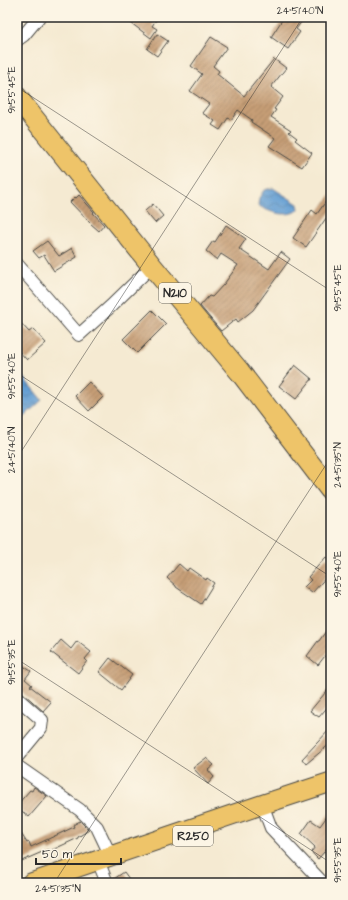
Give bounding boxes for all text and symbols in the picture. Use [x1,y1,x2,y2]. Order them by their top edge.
text: 24°51'40"N [277,4,323,18]
text: 91°55'45"E [5,66,19,114]
text: 91°55'45"E [331,264,345,312]
road number: N210 [159,283,191,303]
text: 91°55'40"E [5,353,19,399]
text: 24°51'40"N [5,427,19,473]
text: 24°51'35"N [331,442,345,488]
text: 91°55'40"E [331,551,345,597]
text: 91°55'35"E [5,639,19,685]
road number: R250 [173,826,213,846]
text: 91°55'35"E [331,837,345,883]
scale bar [36,840,121,866]
text: 50 m [42,846,73,863]
text: 24°51'35"N [35,882,81,896]

